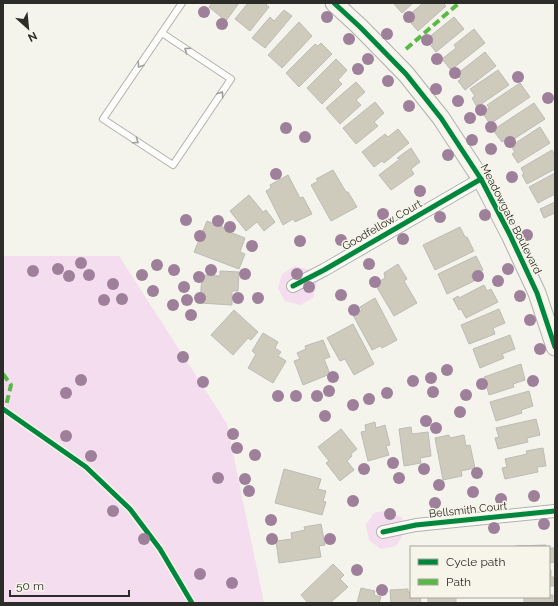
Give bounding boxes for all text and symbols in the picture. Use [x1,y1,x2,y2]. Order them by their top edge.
north arrow [8,8,48,48]
text: N [26,29,39,44]
one-way arrow [184,47,191,55]
one-way arrow [137,61,145,68]
one-way arrow [216,91,224,98]
one-way arrow [132,136,139,144]
street label: Meadowgate Boulevard [478,162,544,276]
street label: Goodfellow Court [340,197,424,253]
street label: Bellsmith Court [428,499,508,521]
legend [410,546,550,598]
text: Cycle path [446,555,505,569]
scale bar [10,572,129,598]
text: Path [446,575,471,589]
text: 50 m [16,579,44,593]

